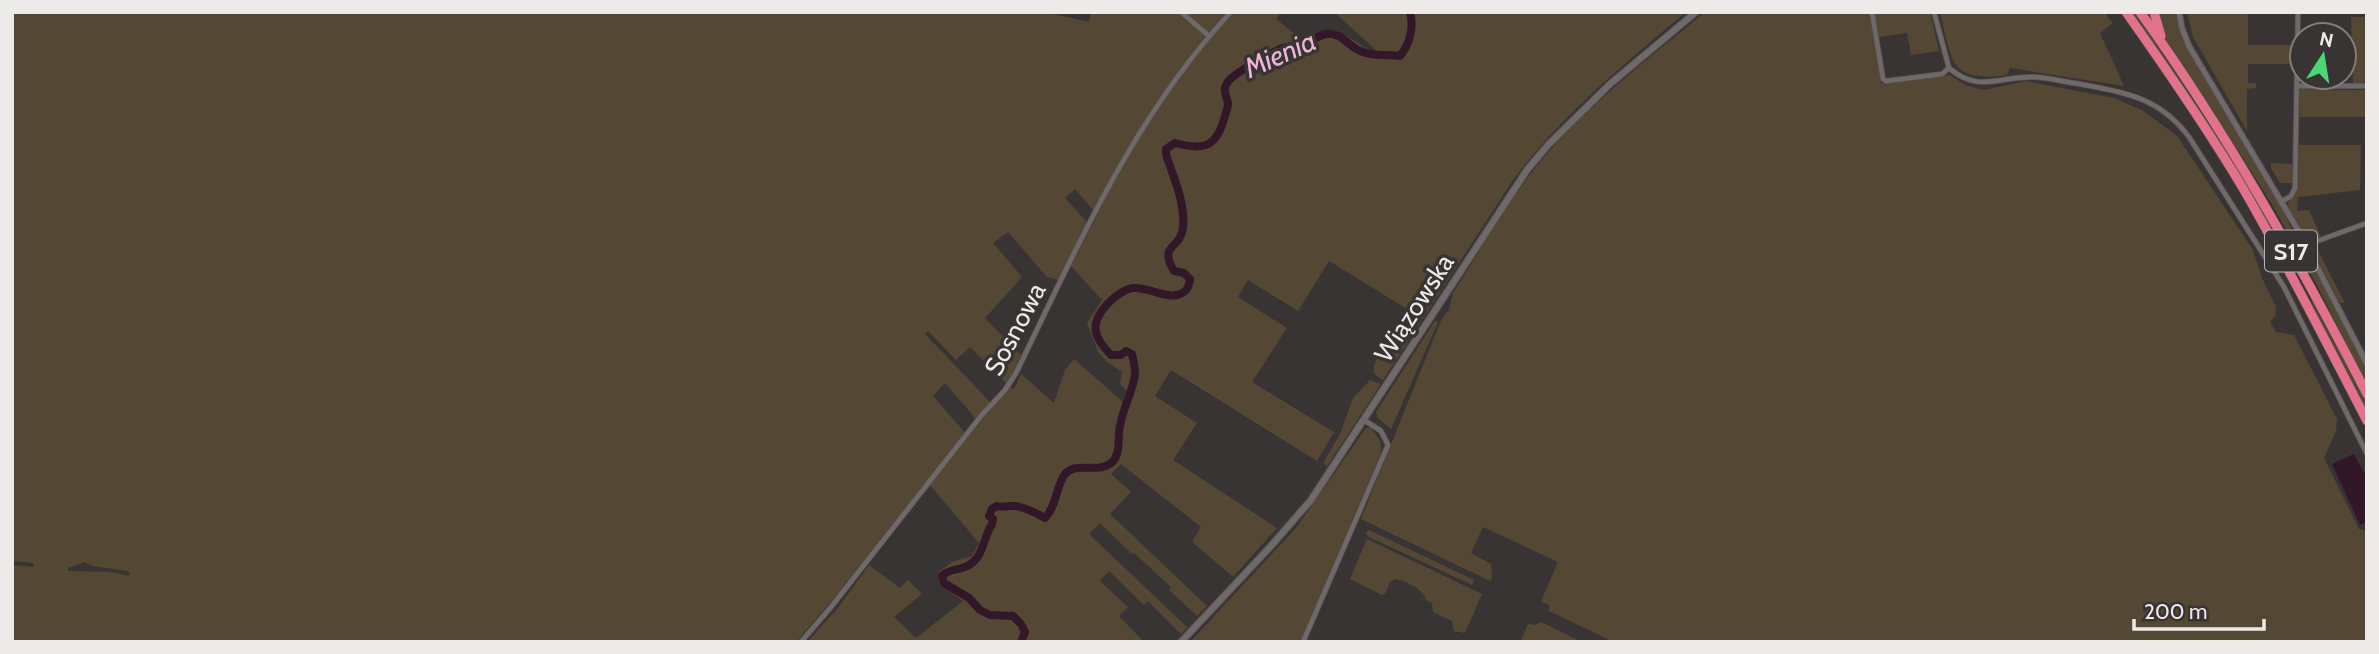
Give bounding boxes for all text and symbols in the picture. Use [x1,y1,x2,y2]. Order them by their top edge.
north arrow [2288,21,2358,91]
water label: Mienia [1238,23,1321,85]
text: N [2317,27,2335,53]
road number: S17 [2265,230,2317,272]
street label: Wiązowska [1367,248,1461,368]
street label: Sosnowa [977,277,1053,381]
scale bar [2134,588,2264,632]
text: 200 m [2144,599,2207,624]

